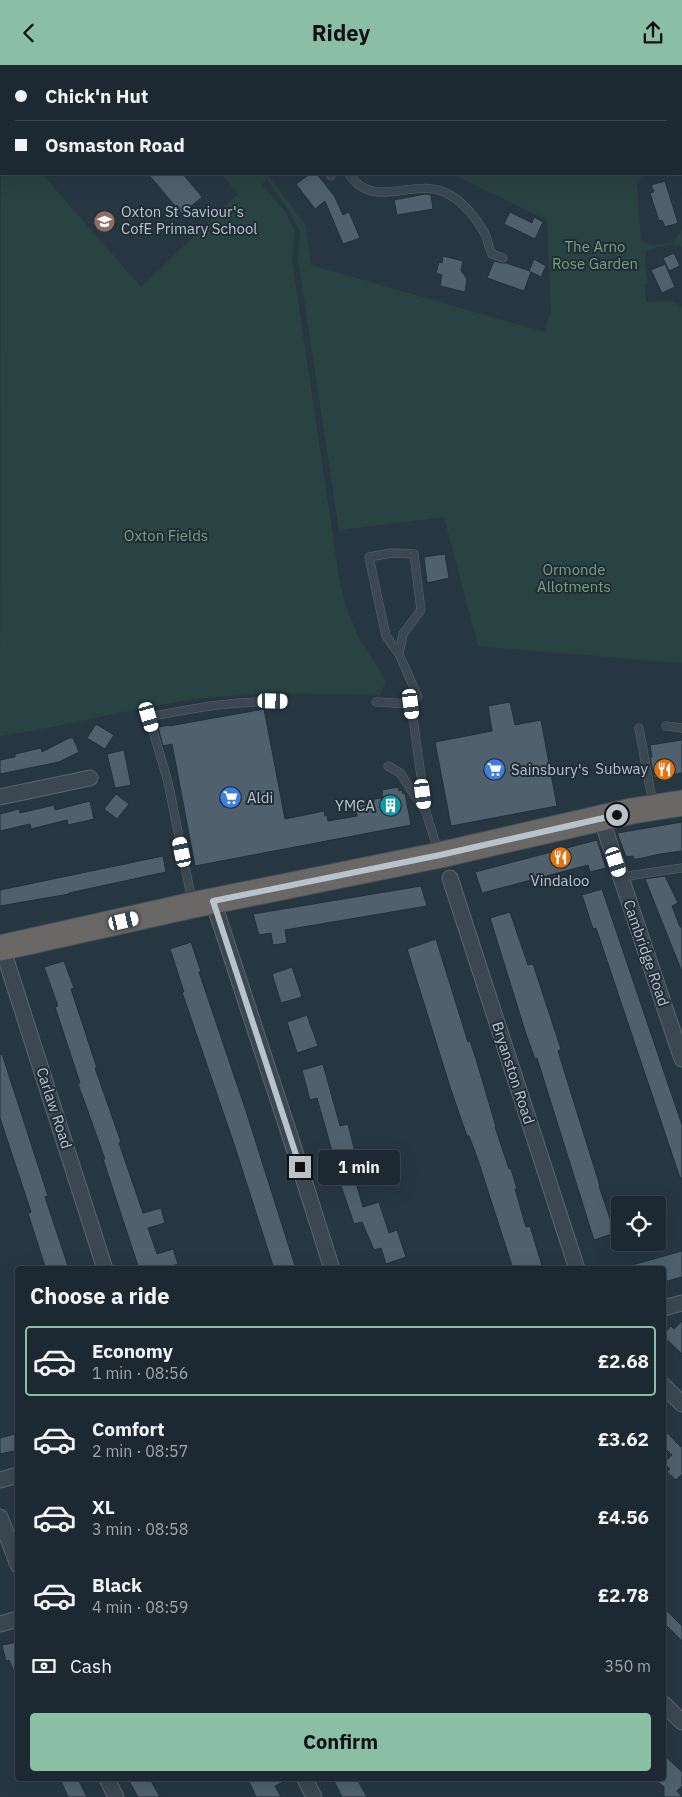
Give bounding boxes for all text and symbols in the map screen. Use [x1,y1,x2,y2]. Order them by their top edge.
text: Ridey [312,18,370,47]
icon: back [15,19,43,47]
icon: share [639,19,667,47]
text: Chick'n Hut [45,84,148,108]
text: Osmaston Road [45,133,185,157]
place label: Oxton St Saviour's CofE Primary School [121,202,257,238]
school or university icon: Oxton St Saviour's CofE Primary School [93,209,117,233]
park label: The Arno Rose Garden [552,237,638,273]
park label: Oxton Fields [124,526,208,545]
park label: Ormonde Allotments [537,560,611,596]
car [401,688,420,720]
car [257,693,288,709]
car [137,701,160,733]
restaurant icon: Subway [652,757,676,781]
supermarket icon: Sainsbury's [483,758,507,782]
place label: Subway [595,759,649,778]
place label: Sainsbury's [511,760,589,779]
car [413,778,432,810]
supermarket icon: Aldi [219,786,243,810]
place label: Aldi [247,788,273,807]
building icon: YMCA [379,794,403,818]
place label: YMCA [335,796,375,815]
route start [606,804,628,826]
car [171,836,192,868]
car [604,845,627,879]
restaurant icon: Vindaloo [548,846,572,870]
place label: Vindaloo [531,871,590,890]
street label: Cambridge Road [619,897,674,1008]
car [107,910,140,932]
street label: Bryanston Road [488,1019,539,1126]
street label: Carlaw Road [32,1065,77,1151]
callout: 1 min [318,1149,400,1185]
route end [289,1156,311,1178]
text: 1 min [338,1157,380,1177]
map controls [611,1196,666,1251]
button: locate [611,1196,666,1251]
text: Choose a ride [30,1281,170,1310]
icon: car [32,1339,77,1384]
text: Economy [92,1339,173,1363]
text: £2.68 [598,1349,649,1373]
text: 1 min · 08:56 [92,1363,188,1383]
icon: car [32,1417,77,1462]
text: Comfort [92,1417,165,1441]
text: £3.62 [598,1427,649,1451]
text: 2 min · 08:57 [92,1441,188,1461]
icon: car [32,1495,77,1540]
text: XL [92,1495,115,1519]
text: £4.56 [598,1505,649,1529]
text: 3 min · 08:58 [92,1519,188,1539]
icon: car [32,1573,77,1618]
text: Black [92,1573,142,1597]
text: £2.78 [598,1583,649,1607]
text: 4 min · 08:59 [92,1597,188,1617]
icon: cash [30,1652,58,1680]
text: Cash [70,1654,112,1678]
text: 350 m [604,1656,651,1676]
button: Confirm [30,1713,651,1771]

